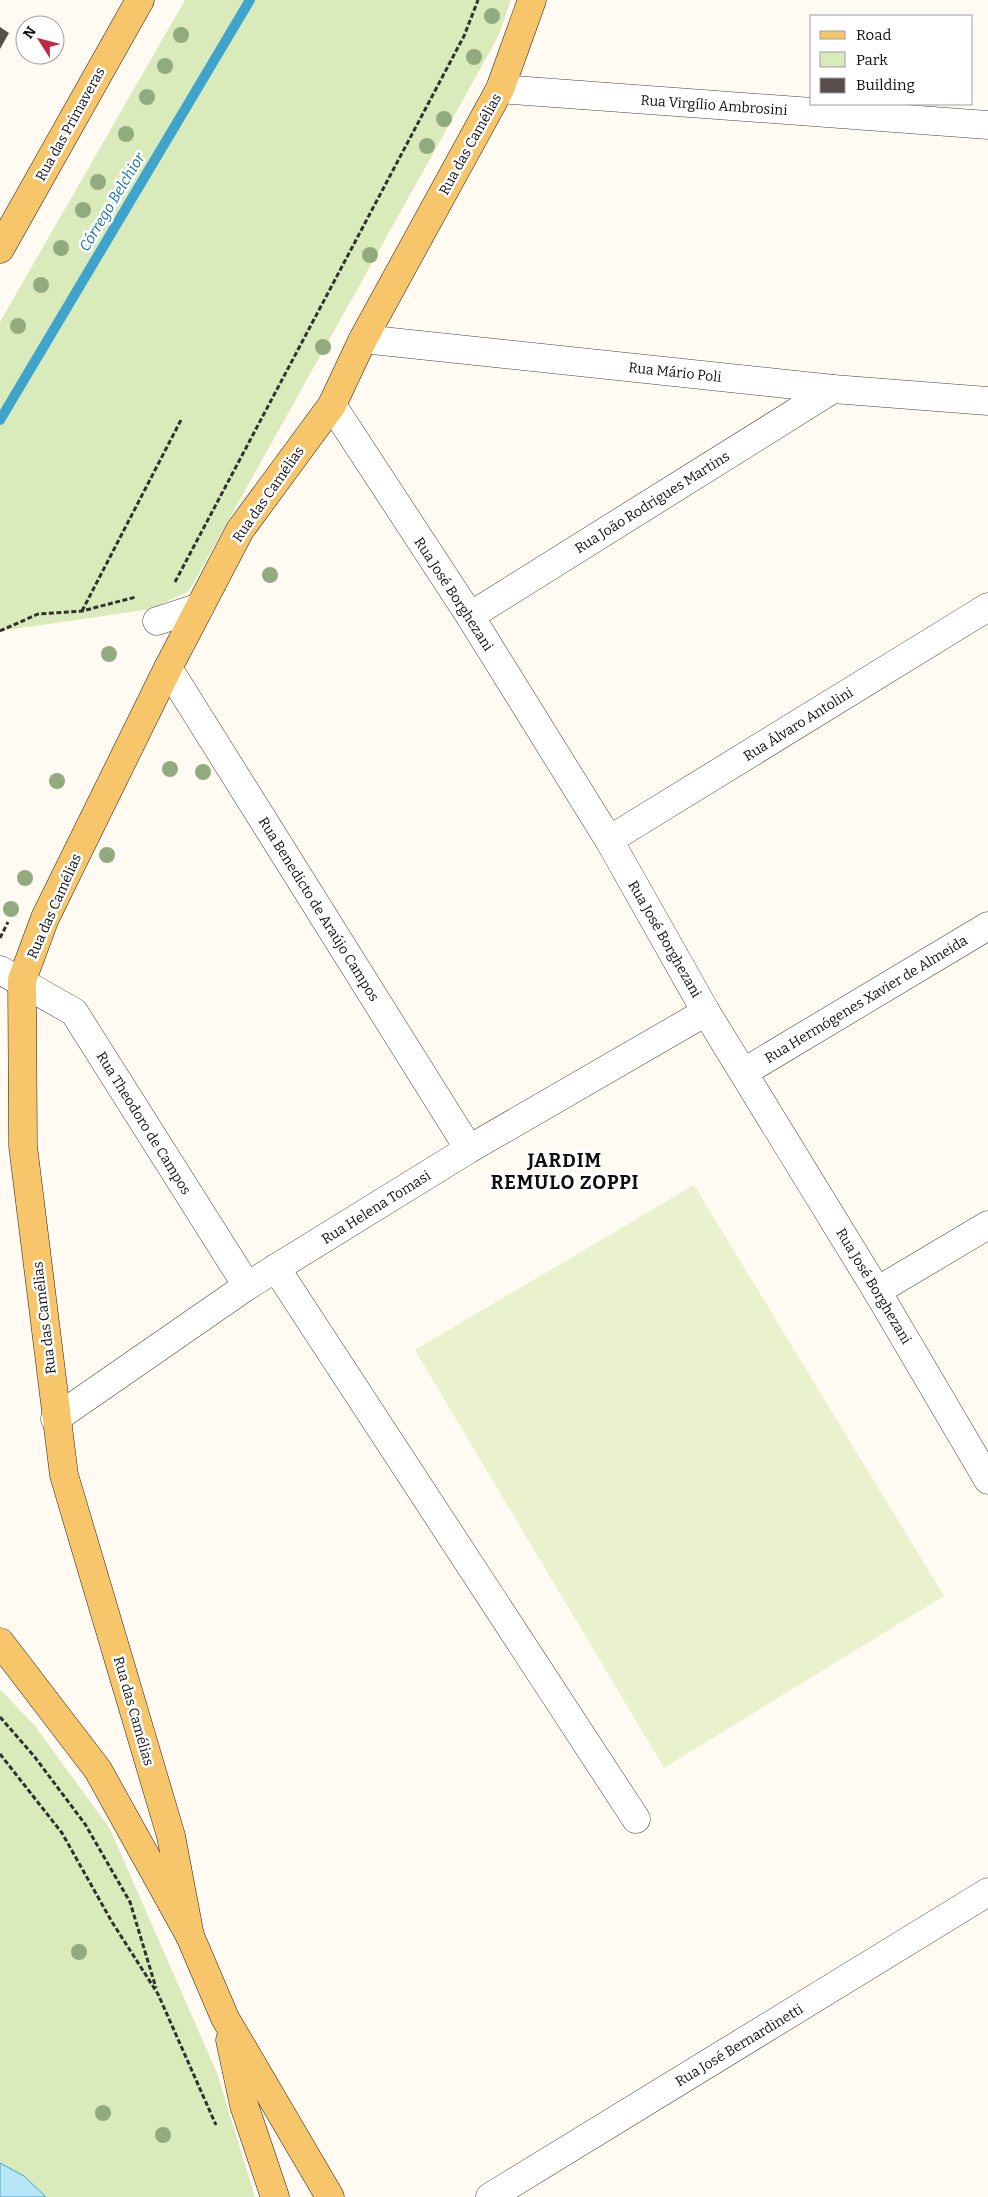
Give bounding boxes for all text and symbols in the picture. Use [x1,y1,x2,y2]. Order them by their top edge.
north arrow [15,15,65,65]
legend [810,15,973,105]
text: N [20,23,40,42]
text: Road [856,26,891,44]
text: Park [856,51,888,69]
street label: Rua das Primaveras [32,64,109,184]
text: Building [856,76,915,94]
street label: Rua das Camélias [436,91,505,198]
street label: Rua Virgílio Ambrosini [640,92,788,119]
water label: Córrego Belchior [75,149,149,255]
street label: Rua Mário Poli [628,359,722,386]
street label: Rua das Camélias [229,443,308,546]
street label: Rua João Rodrigues Martins [572,448,733,557]
street label: Rua José Borghezani [410,534,497,654]
street label: Rua Álvaro Antolini [740,683,856,765]
street label: Rua Benedicto de Araújo Campos [255,814,383,1005]
street label: Rua das Camélias [24,851,85,961]
street label: Rua José Borghezani [624,878,705,1001]
street label: Rua Hermógenes Xavier de Almeida [762,932,971,1067]
street label: Rua Theodoro de Campos [93,1049,195,1198]
district label: JARDIM REMULO ZOPPI [491,1149,639,1194]
street label: Rua Helena Tomasi [319,1167,434,1248]
street label: Rua José Borghezani [832,1225,915,1347]
street label: Rua das Camélias [29,1261,60,1375]
street label: Rua das Camélias [110,1654,157,1768]
street label: Rua José Bernardinetti [672,2001,806,2090]

